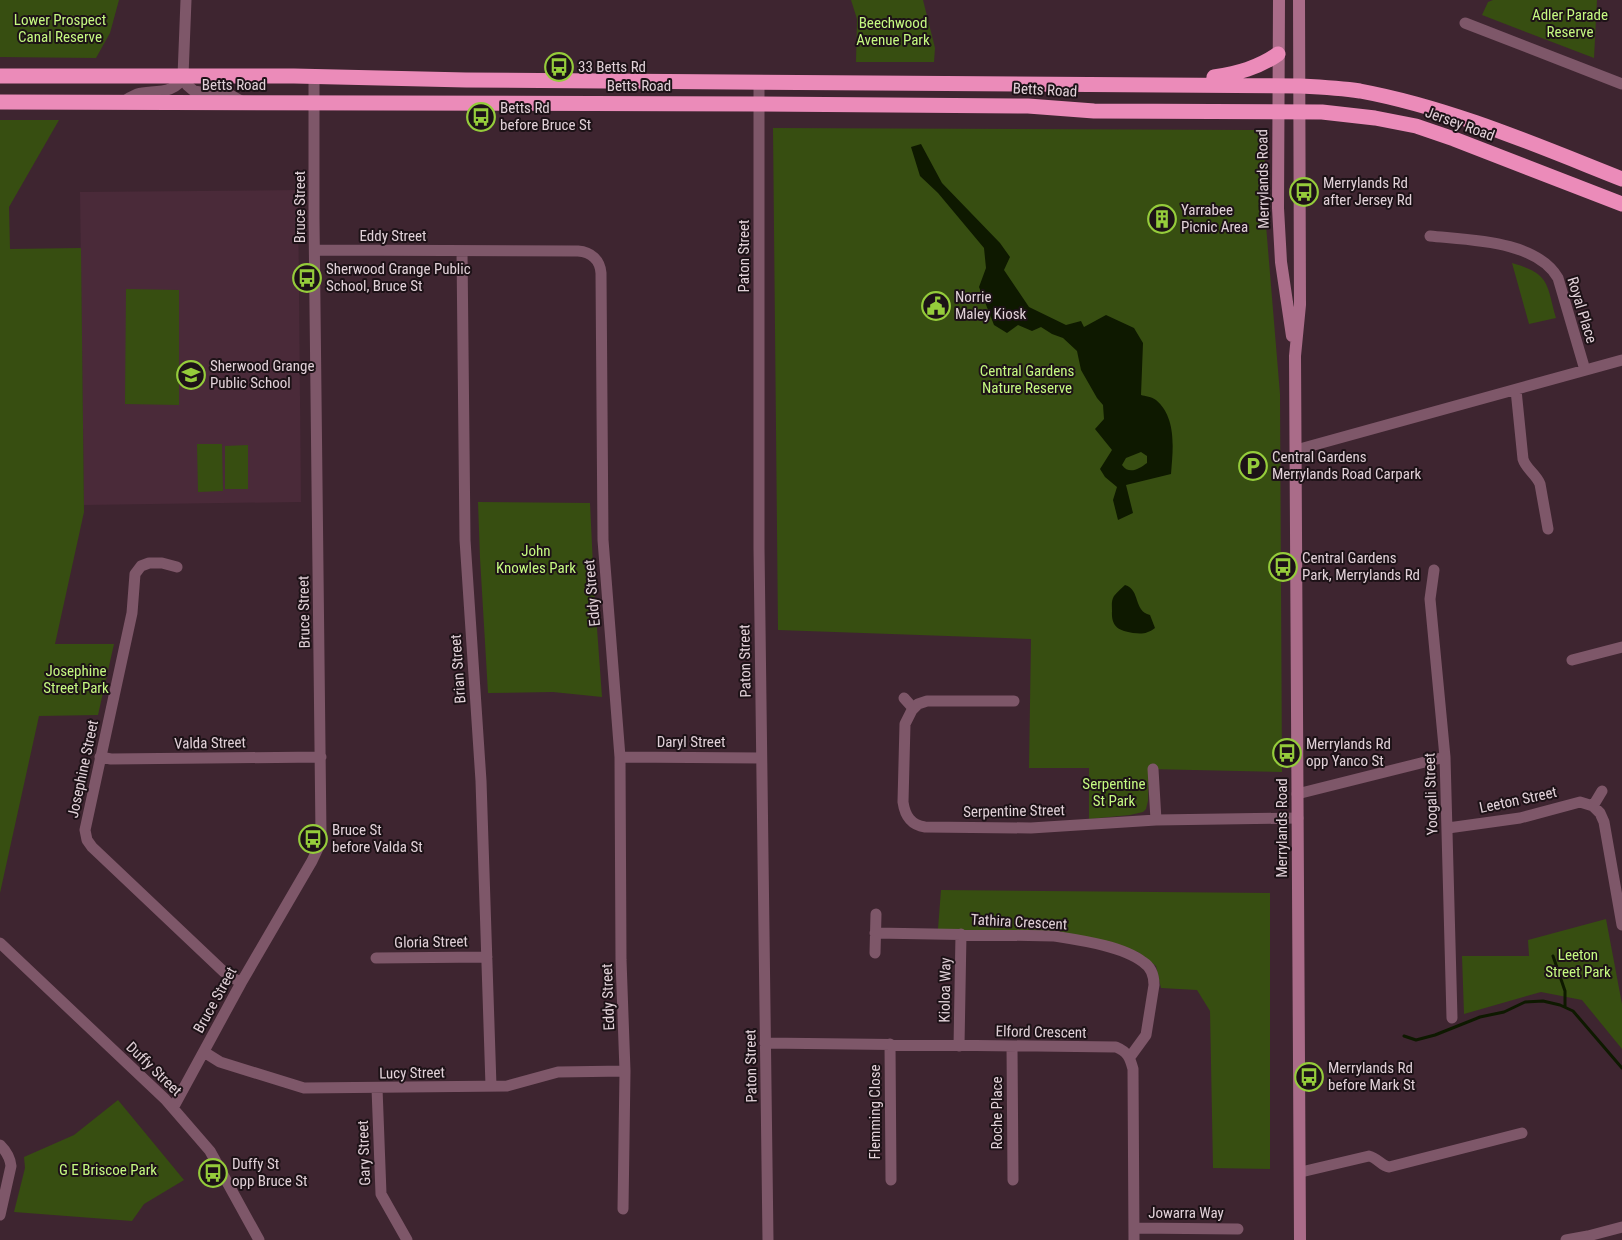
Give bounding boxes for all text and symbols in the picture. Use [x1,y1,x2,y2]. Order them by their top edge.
park label: Adler Parade Reserve [1532,6,1608,41]
park label: Lower Prospect Canal Reserve [14,11,106,46]
park label: Beechwood Avenue Park [856,14,930,49]
bus stop icon: 33 Betts Rd [544,52,574,82]
place label: 33 Betts Rd [578,58,646,76]
street label: Betts Road [202,76,266,94]
street label: Betts Road [607,77,671,95]
street label: Betts Road [1012,79,1078,101]
place label: Betts Rd before Bruce St [500,99,591,134]
bus stop icon: Betts Rd before Bruce St [466,102,496,132]
street label: Jersey Road [1423,103,1497,145]
street label: Merrylands Road [1253,129,1273,229]
street label: Bruce Street [291,171,309,243]
place label: Merrylands Rd after Jersey Rd [1323,174,1412,209]
bus stop icon: Merrylands Rd after Jersey Rd [1289,177,1319,207]
place label: Yarrabee Picnic Area [1181,201,1248,236]
building icon: Yarrabee Picnic Area [1147,204,1177,234]
street label: Paton Street [735,219,753,293]
street label: Eddy Street [359,227,427,245]
place label: Sherwood Grange Public School, Bruce St [326,260,471,295]
bus stop icon: Sherwood Grange Public School, Bruce St [292,263,322,293]
street label: Royal Place [1563,275,1601,345]
place label: Norrie Maley Kiosk [955,288,1027,323]
public building icon: Norrie Maley Kiosk [921,291,951,321]
place label: Sherwood Grange Public School [210,357,314,392]
school or university icon: Sherwood Grange Public School [176,360,206,390]
park label: Central Gardens Nature Reserve [980,362,1074,397]
place label: Central Gardens Merrylands Road Carpark [1272,448,1421,483]
parking icon: Central Gardens Merrylands Road Carpark [1238,451,1268,481]
park label: John Knowles Park [496,542,576,577]
place label: Central Gardens Park, Merrylands Rd [1302,549,1420,584]
bus stop icon: Central Gardens Park, Merrylands Rd [1268,552,1298,582]
street label: Eddy Street [580,559,604,627]
street label: Bruce Street [294,576,314,648]
street label: Paton Street [735,624,755,698]
street label: Brian Street [447,634,469,704]
park label: Josephine Street Park [43,662,109,697]
street label: Josephine Street [64,718,102,820]
street label: Valda Street [174,733,246,753]
street label: Daryl Street [657,733,725,751]
place label: Merrylands Rd opp Yanco St [1306,735,1391,770]
bus stop icon: Merrylands Rd opp Yanco St [1272,738,1302,768]
street label: Yoogali Street [1421,752,1441,836]
park label: Serpentine St Park [1082,775,1146,810]
street label: Merrylands Road [1273,778,1291,878]
street label: Leeton Street [1478,783,1558,817]
street label: Serpentine Street [963,801,1065,821]
place label: Bruce St before Valda St [332,821,423,856]
bus stop icon: Bruce St before Valda St [298,824,328,854]
street label: Tathira Crescent [970,910,1068,934]
street label: Gloria Street [394,932,468,952]
park label: Leeton Street Park [1545,946,1611,981]
street label: Kioloa Way [935,957,955,1023]
street label: Eddy Street [598,963,618,1031]
street label: Bruce Street [190,964,240,1036]
street label: Elford Crescent [995,1022,1087,1042]
street label: Paton Street [741,1029,761,1103]
street label: Duffy Street [123,1038,185,1100]
place label: Merrylands Rd before Mark St [1328,1059,1415,1094]
bus stop icon: Merrylands Rd before Mark St [1294,1062,1324,1092]
street label: Lucy Street [379,1063,445,1083]
street label: Flemming Close [866,1064,884,1160]
street label: Roche Place [988,1076,1006,1150]
street label: Gary Street [354,1120,374,1186]
place label: Duffy St opp Bruce St [232,1155,307,1190]
bus stop icon: Duffy St opp Bruce St [198,1158,228,1188]
park label: G E Briscoe Park [59,1161,157,1179]
street label: Jowarra Way [1148,1204,1224,1222]

